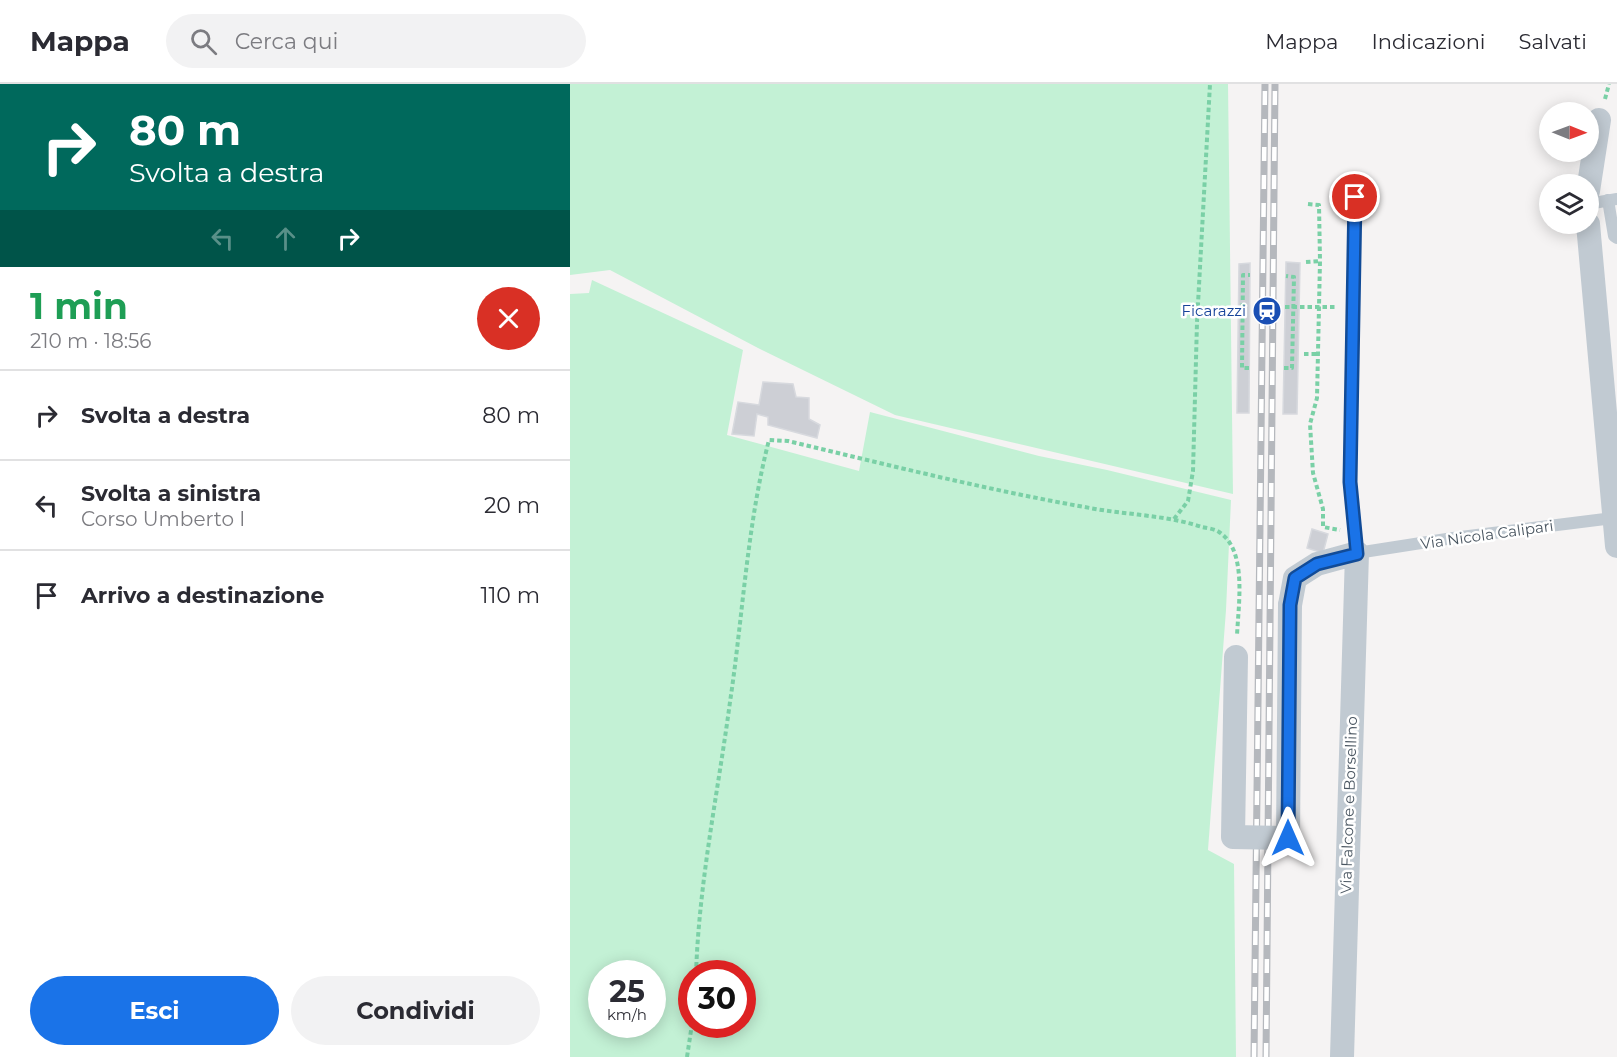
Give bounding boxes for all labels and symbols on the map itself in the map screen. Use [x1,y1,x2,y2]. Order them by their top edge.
north arrow [1539,102,1599,162]
pin [1329,171,1380,222]
station icon: Ficarazzi [1251,295,1283,327]
place label: Ficarazzi [1182,301,1246,320]
street label: Via Nicola Calipari [1419,516,1555,553]
street label: Via Falcone e Borsellino [1336,716,1361,894]
position arrow [1256,806,1320,870]
speed limit sign: 30 [678,960,756,1038]

